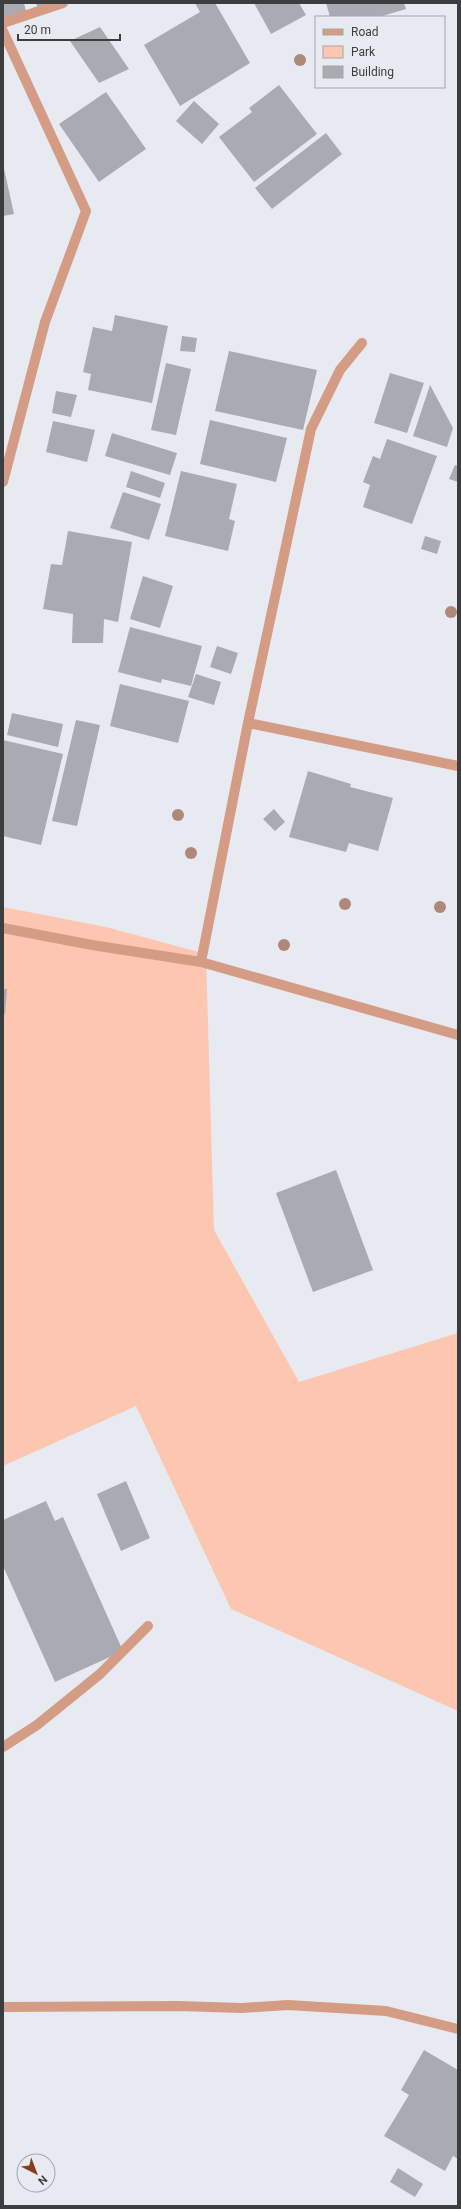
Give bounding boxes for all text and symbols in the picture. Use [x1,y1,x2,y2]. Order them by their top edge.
scale bar [18,16,120,42]
legend [315,16,445,88]
text: 20 m [24,23,51,37]
text: Road [351,25,379,39]
text: Park [351,45,376,59]
text: Building [351,65,394,79]
north arrow [16,2153,56,2193]
text: N [35,2173,50,2188]

